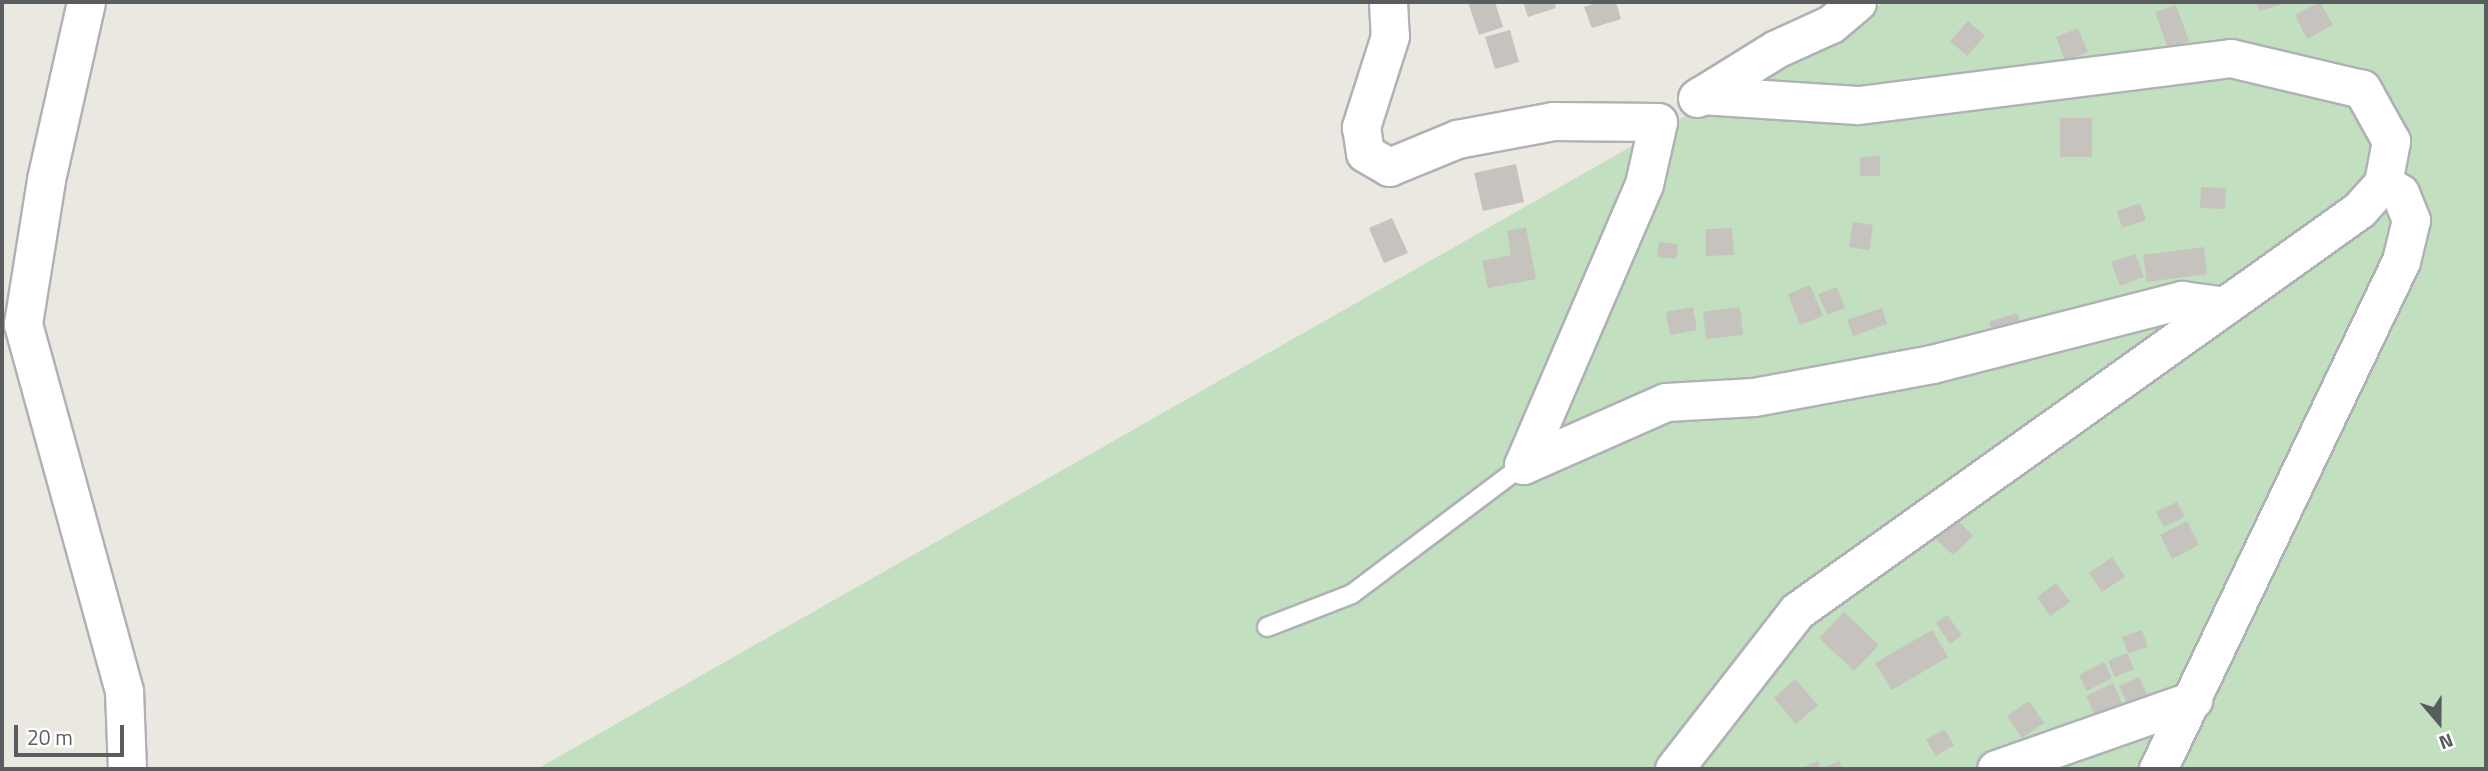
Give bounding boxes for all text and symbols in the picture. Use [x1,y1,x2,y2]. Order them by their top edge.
north arrow [2404,687,2474,757]
scale bar [18,712,128,756]
text: 20 m [27,721,73,753]
text: N [2435,726,2458,758]

